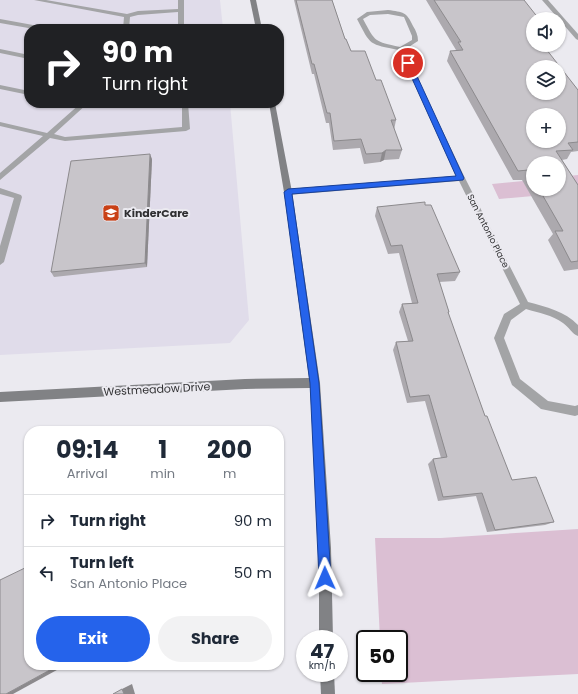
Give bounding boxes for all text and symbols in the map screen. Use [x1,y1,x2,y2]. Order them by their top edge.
map controls [526,12,566,196]
button: sound [526,12,566,52]
text: 90 m [102,33,173,72]
icon: right [36,40,88,92]
pin [391,46,425,80]
icon: arrive [397,52,419,74]
button: layers [526,60,566,100]
text: Turn right [102,71,188,96]
button: + [526,108,566,148]
button: − [526,156,566,196]
street label: San Antonio Place [464,192,512,270]
school or university icon: KinderCare [101,203,121,223]
place label: KinderCare [124,205,189,221]
street label: Westmeadow Drive [103,378,211,400]
text: 09:14 [56,433,118,466]
text: 1 [158,433,167,466]
text: 200 [207,433,252,466]
text: Arrival [67,464,108,483]
text: min [150,464,175,483]
text: m [223,464,236,483]
icon: right [36,510,58,532]
text: Turn right [70,510,146,531]
text: 90 m [234,510,272,531]
text: Turn left [70,552,134,573]
position arrow [304,557,346,599]
icon: left [36,562,58,584]
text: 50 m [234,562,272,583]
text: San Antonio Place [70,574,187,593]
button: Exit [36,616,150,662]
button: Share [158,616,272,662]
speed limit sign: 50 [356,630,408,682]
text: 47 [310,637,334,665]
text: km/h [309,658,335,673]

